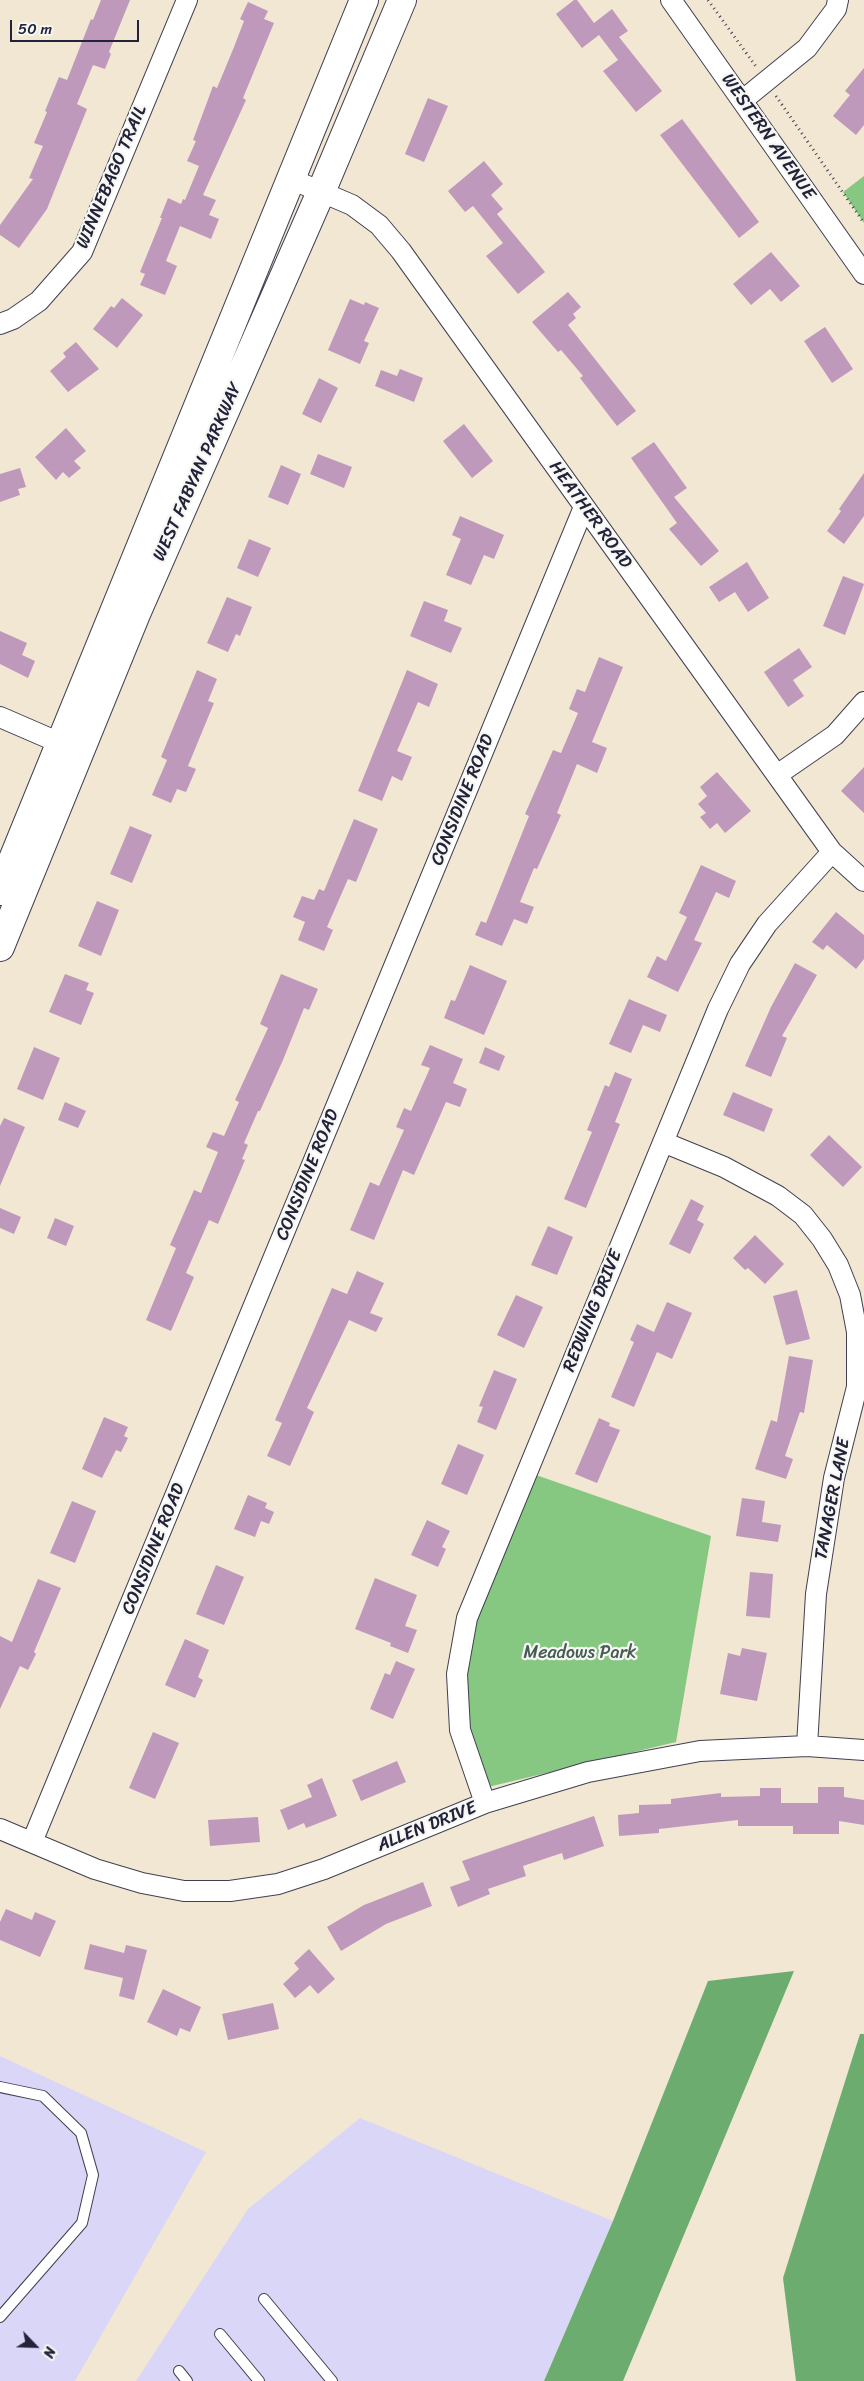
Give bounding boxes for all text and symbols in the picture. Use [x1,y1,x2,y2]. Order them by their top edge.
scale bar [12,10,141,42]
text: 50 m [18,16,52,42]
street label: WESTERN AVENUE [716,70,820,204]
street label: WINNEBAGO TRAIL [72,102,152,252]
street label: WEST FABYAN PARKWAY [149,379,247,565]
street label: HEATHER ROAD [544,457,636,573]
street label: CONSIDINE ROAD [427,731,499,869]
street label: CONSIDINE ROAD [272,1106,344,1244]
street label: REDWING DRIVE [559,1247,627,1375]
street label: TANAGER LANE [811,1436,855,1562]
street label: CONSIDINE ROAD [118,1480,190,1618]
park label: Meadows Park [524,1642,636,1664]
street label: ALLEN DRIVE [374,1797,480,1857]
north arrow [10,2321,60,2371]
text: N [36,2343,63,2362]

